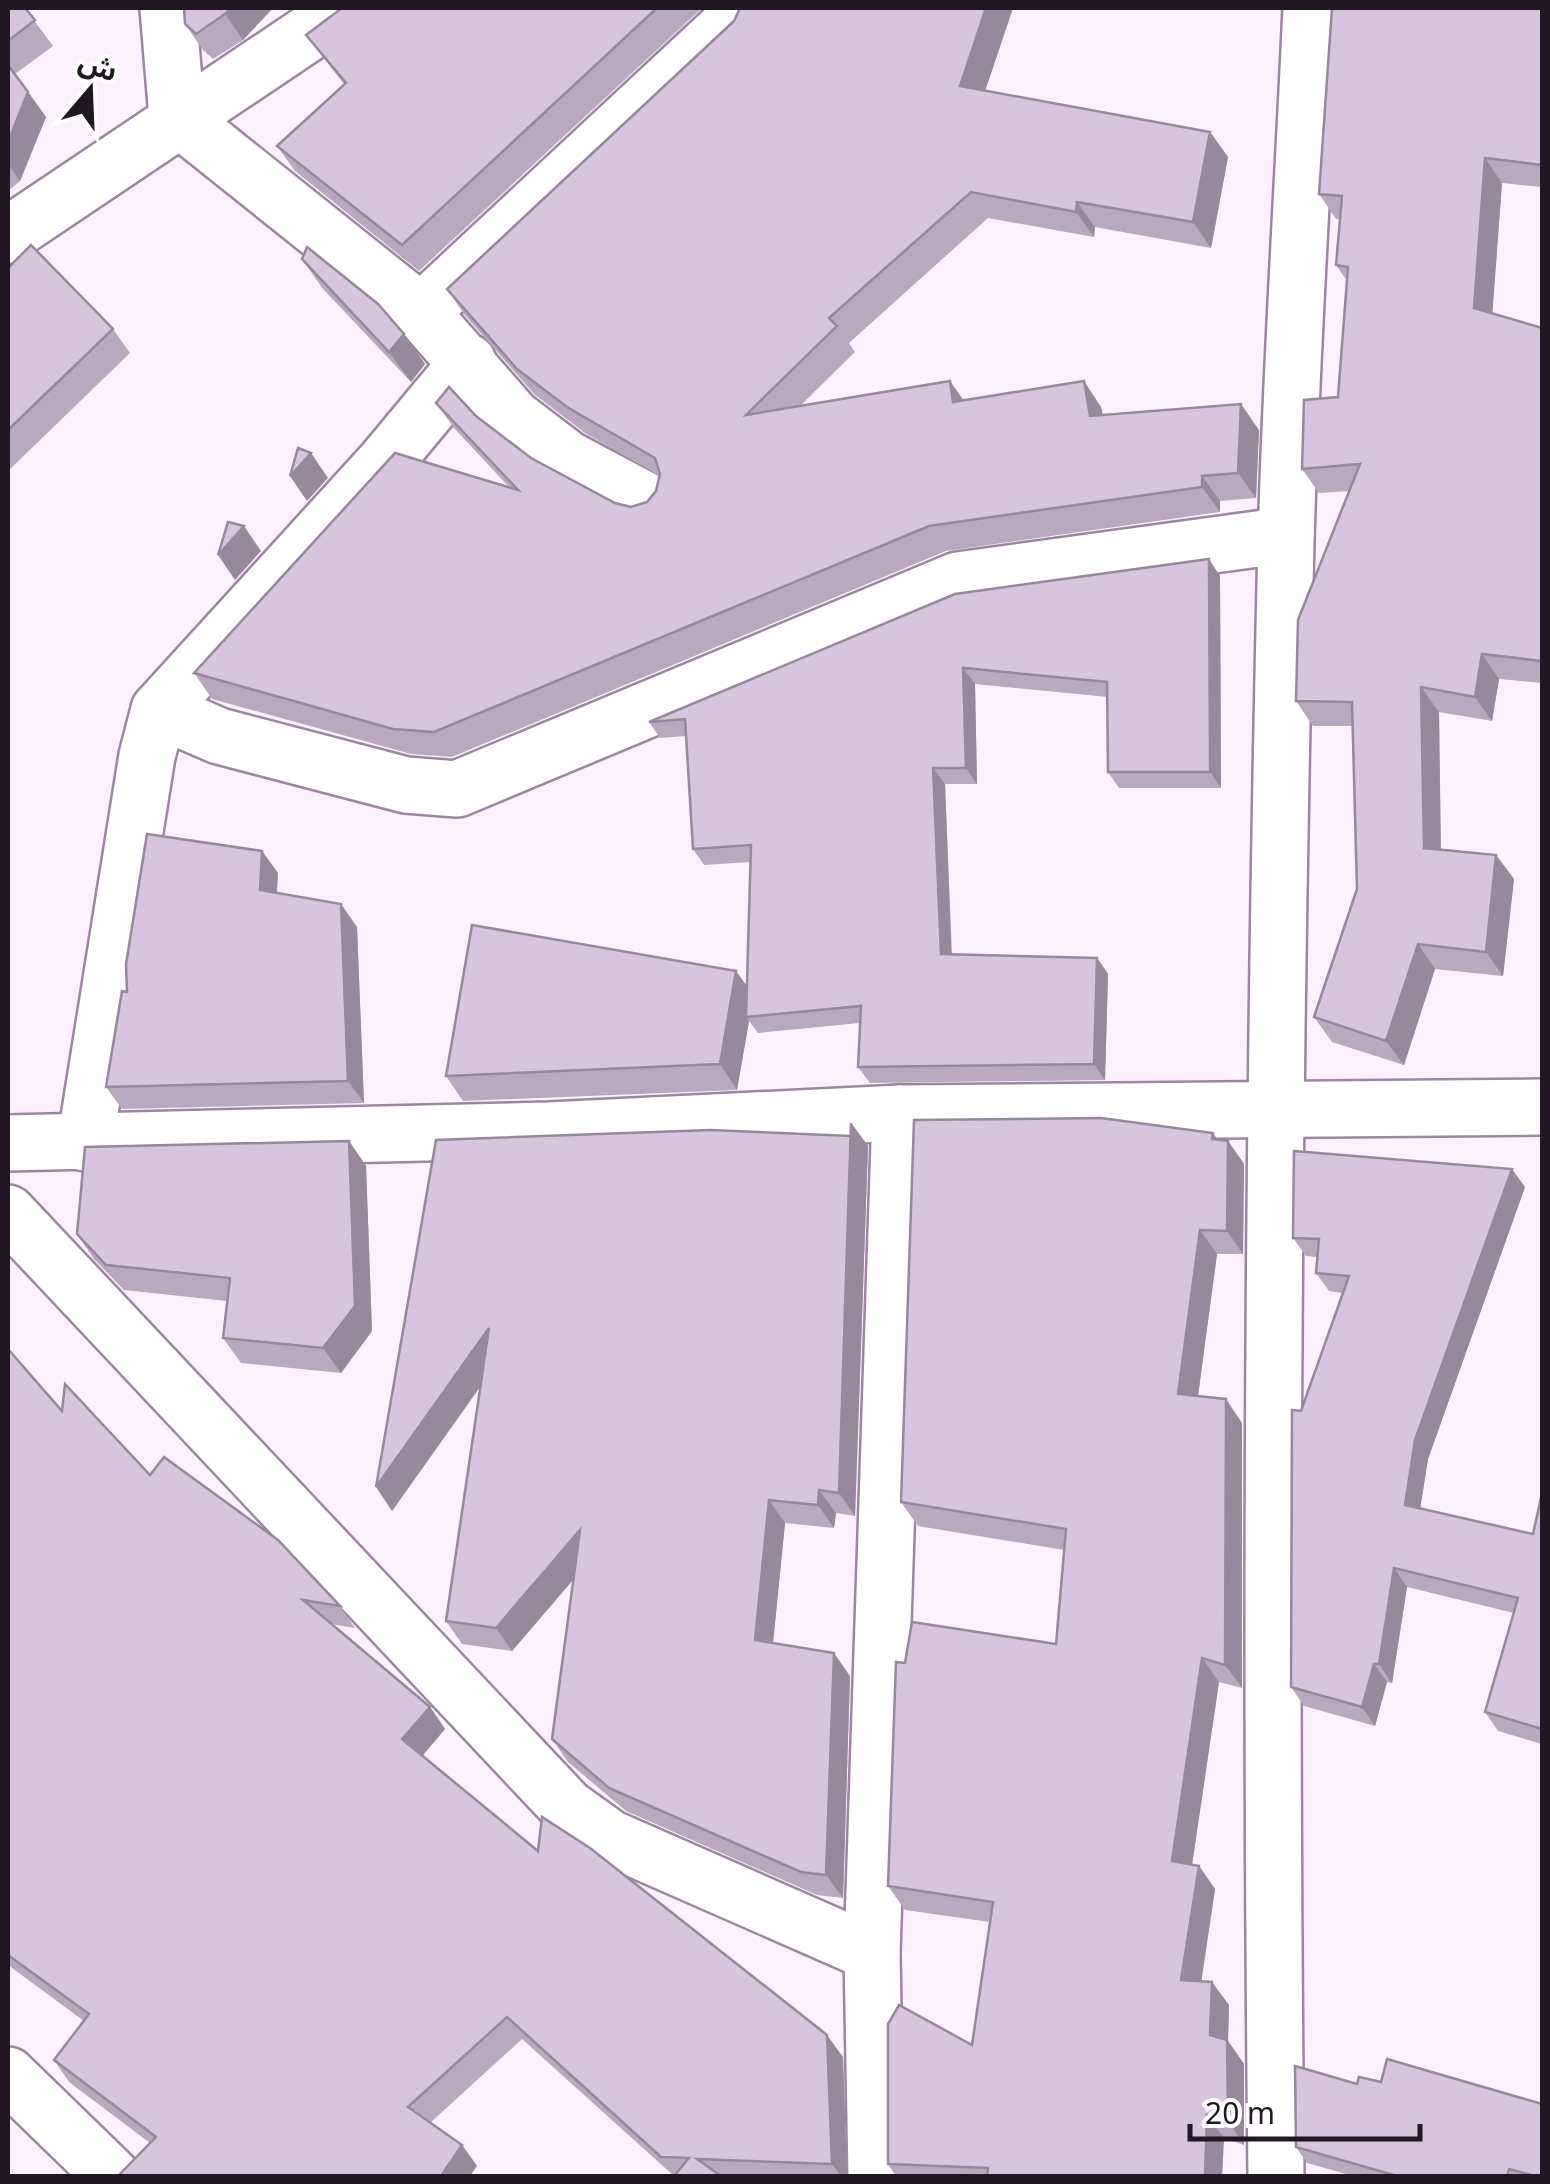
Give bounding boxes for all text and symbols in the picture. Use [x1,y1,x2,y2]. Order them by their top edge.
north arrow [40,40,140,140]
text: ش [74,41,123,90]
scale bar [1190,2079,1420,2141]
text: 20 m [1205,2092,1275,2133]

